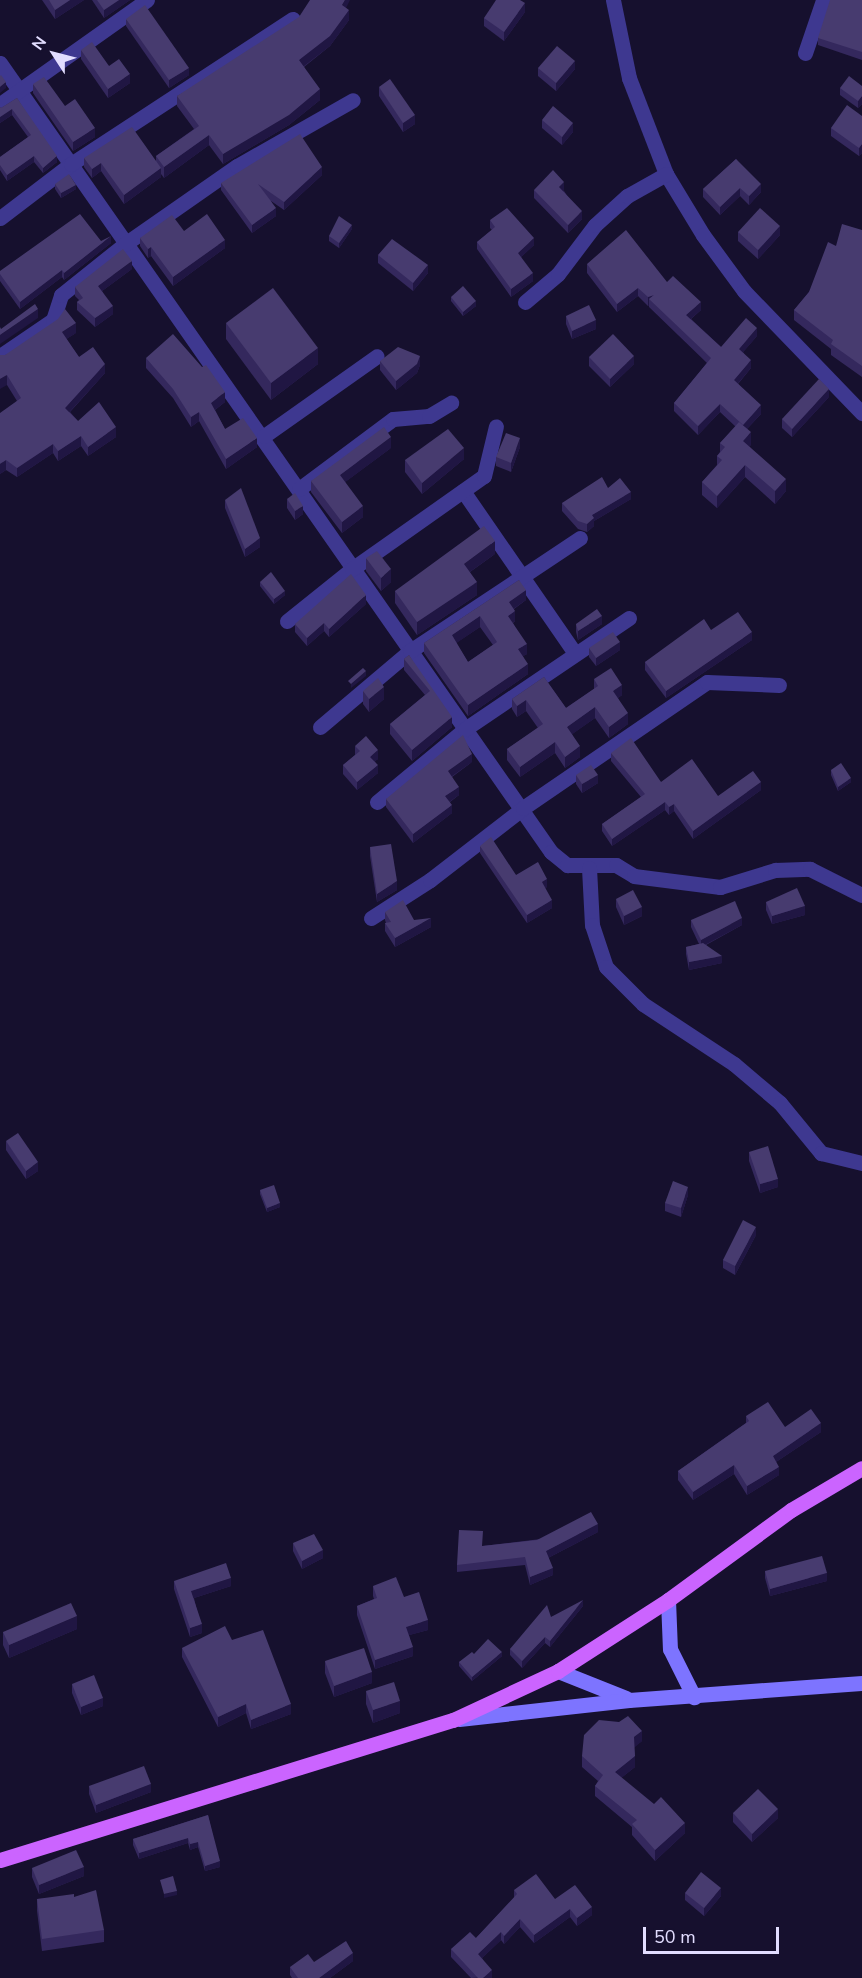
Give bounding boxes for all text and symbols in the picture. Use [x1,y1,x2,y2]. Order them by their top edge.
north arrow [24,24,84,84]
text: N [27,32,52,55]
scale bar [646,1915,782,1953]
text: 50 m [654,1925,696,1949]

